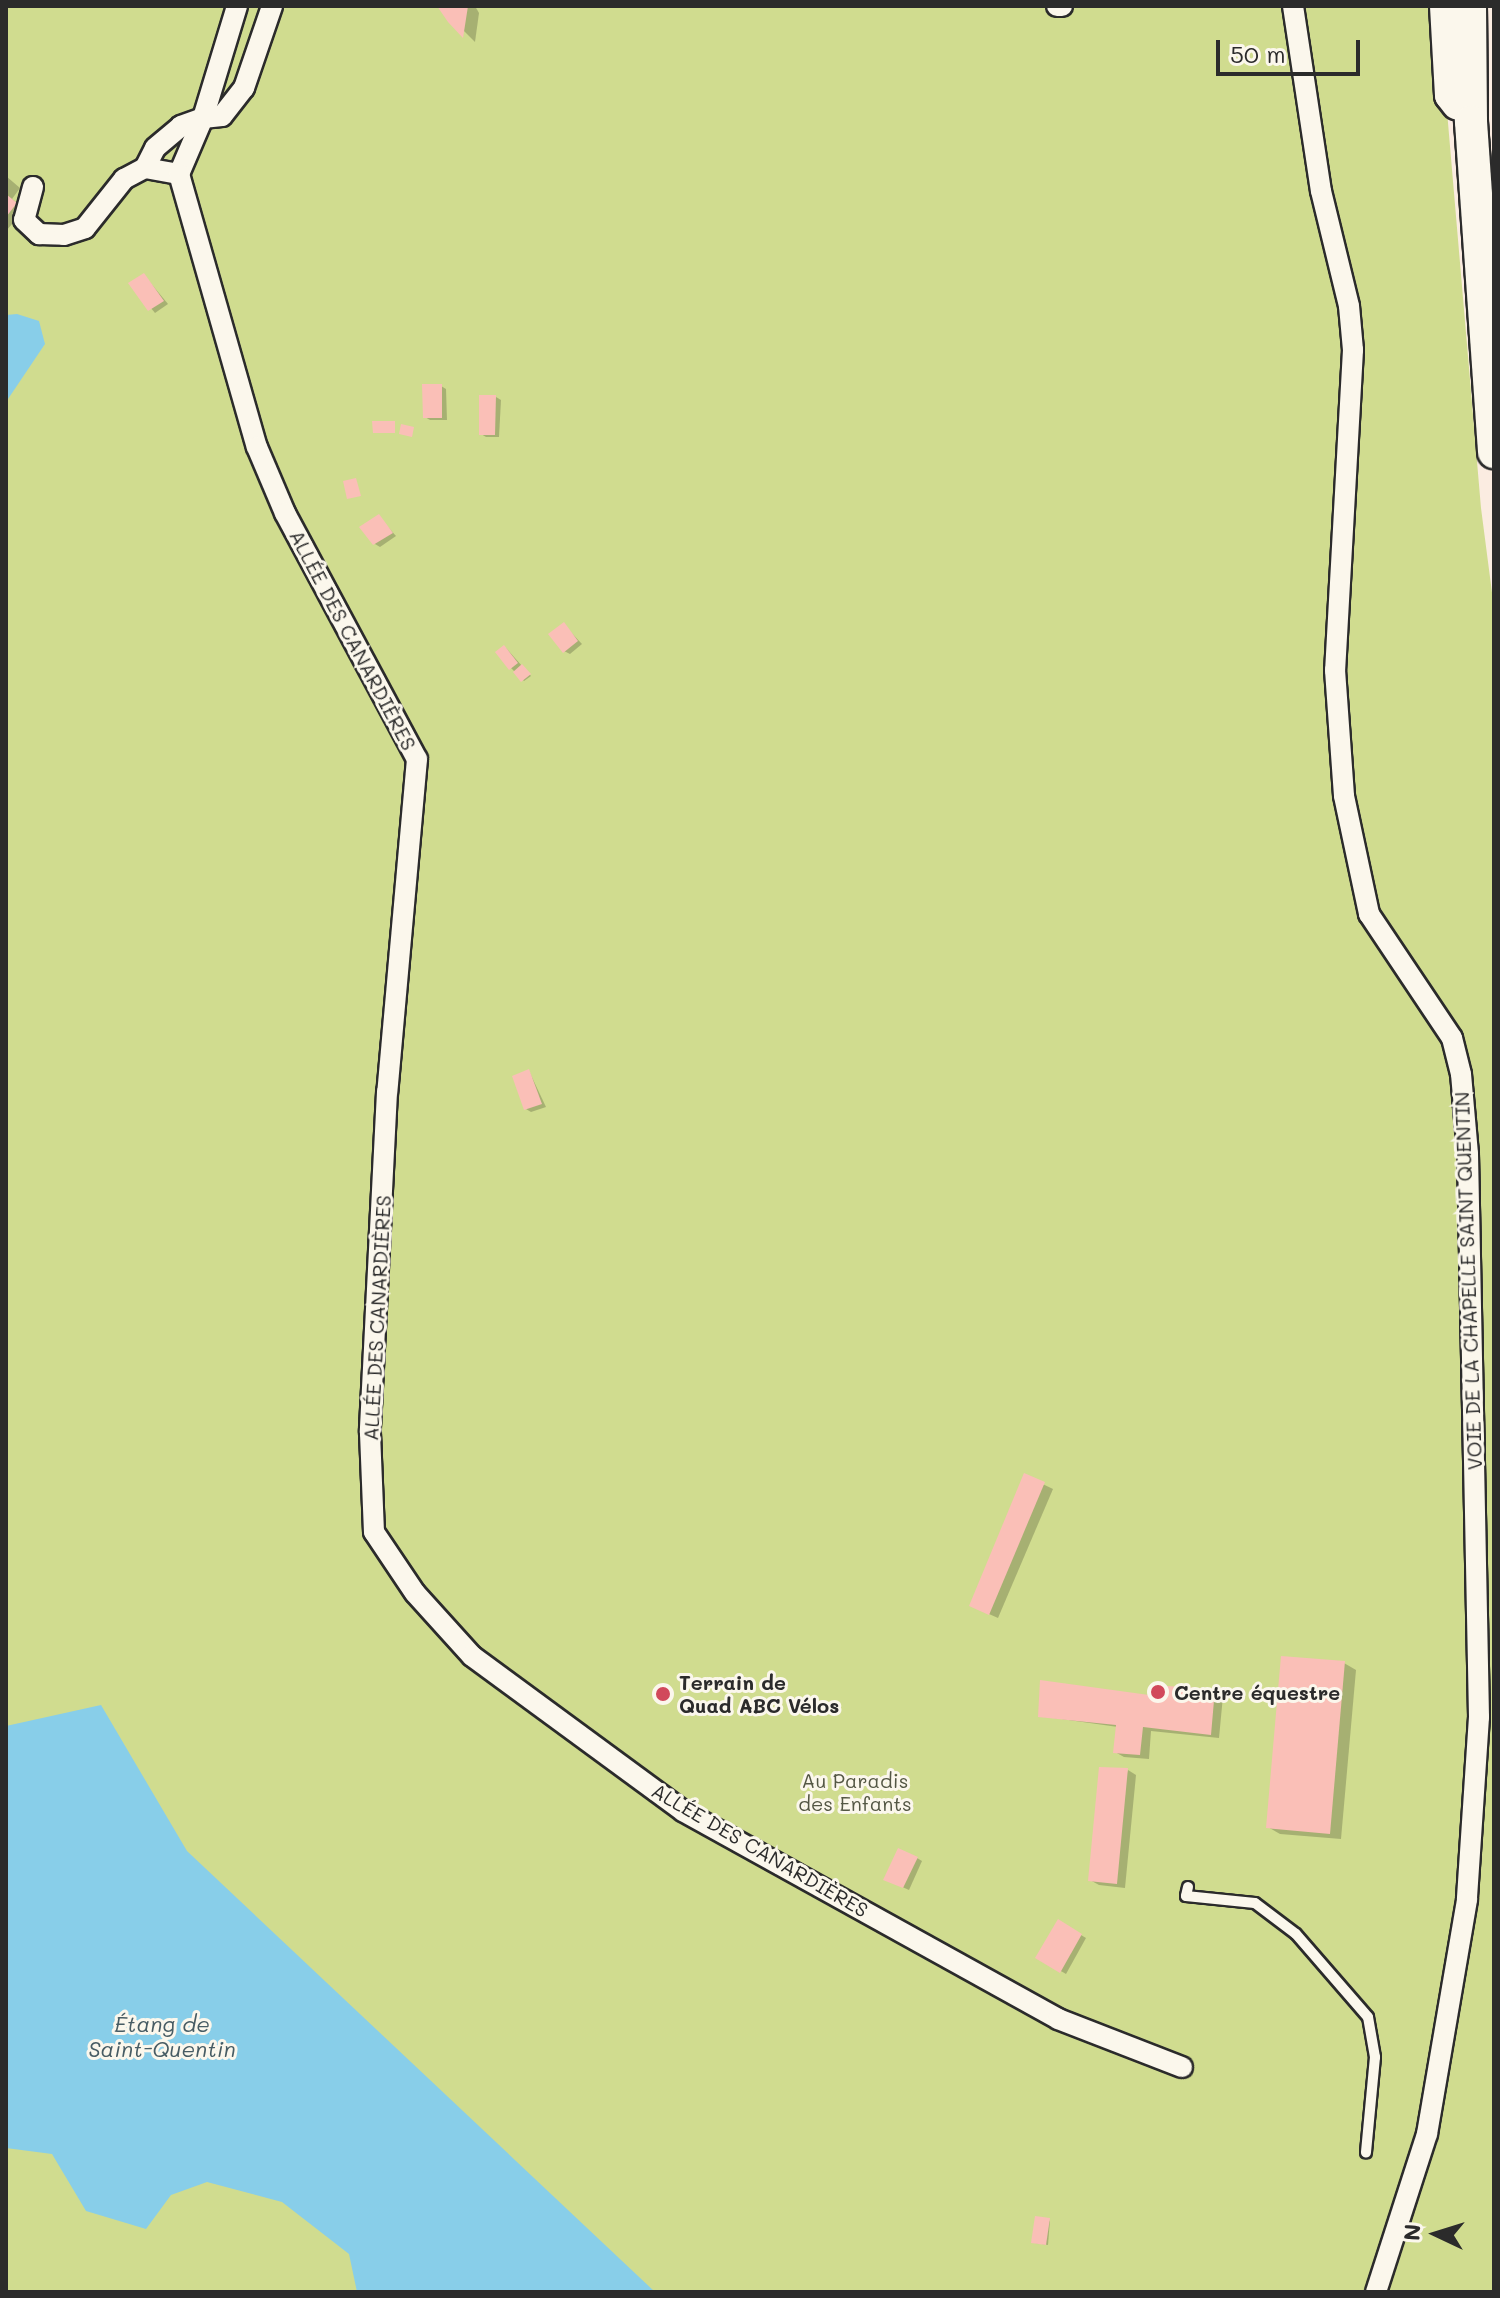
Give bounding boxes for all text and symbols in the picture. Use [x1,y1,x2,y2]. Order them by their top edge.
scale bar [1220,24,1364,74]
text: 50 m [1230,38,1286,69]
street label: ALLÉE DES CANARDIÈRES [285,526,421,754]
street label: VOIE DE LA CHAPELLE SAINT QUENTIN [1449,1091,1487,1471]
street label: ALLÉE DES CANARDIÈRES [359,1194,395,1442]
place label: Terrain de Quad ABC Vélos [679,1670,839,1717]
place label: Centre équestre [1174,1680,1340,1704]
marker: Centre équestre [1149,1683,1167,1701]
marker: Terrain de Quad ABC Vélos [654,1685,672,1703]
park label: Au Paradis des Enfants [798,1768,912,1815]
street label: ALLÉE DES CANARDIÈRES [647,1778,873,1922]
water label: Étang de Saint-Quentin [88,2010,236,2062]
north arrow [1396,2194,1476,2274]
text: N [1397,2223,1427,2242]

